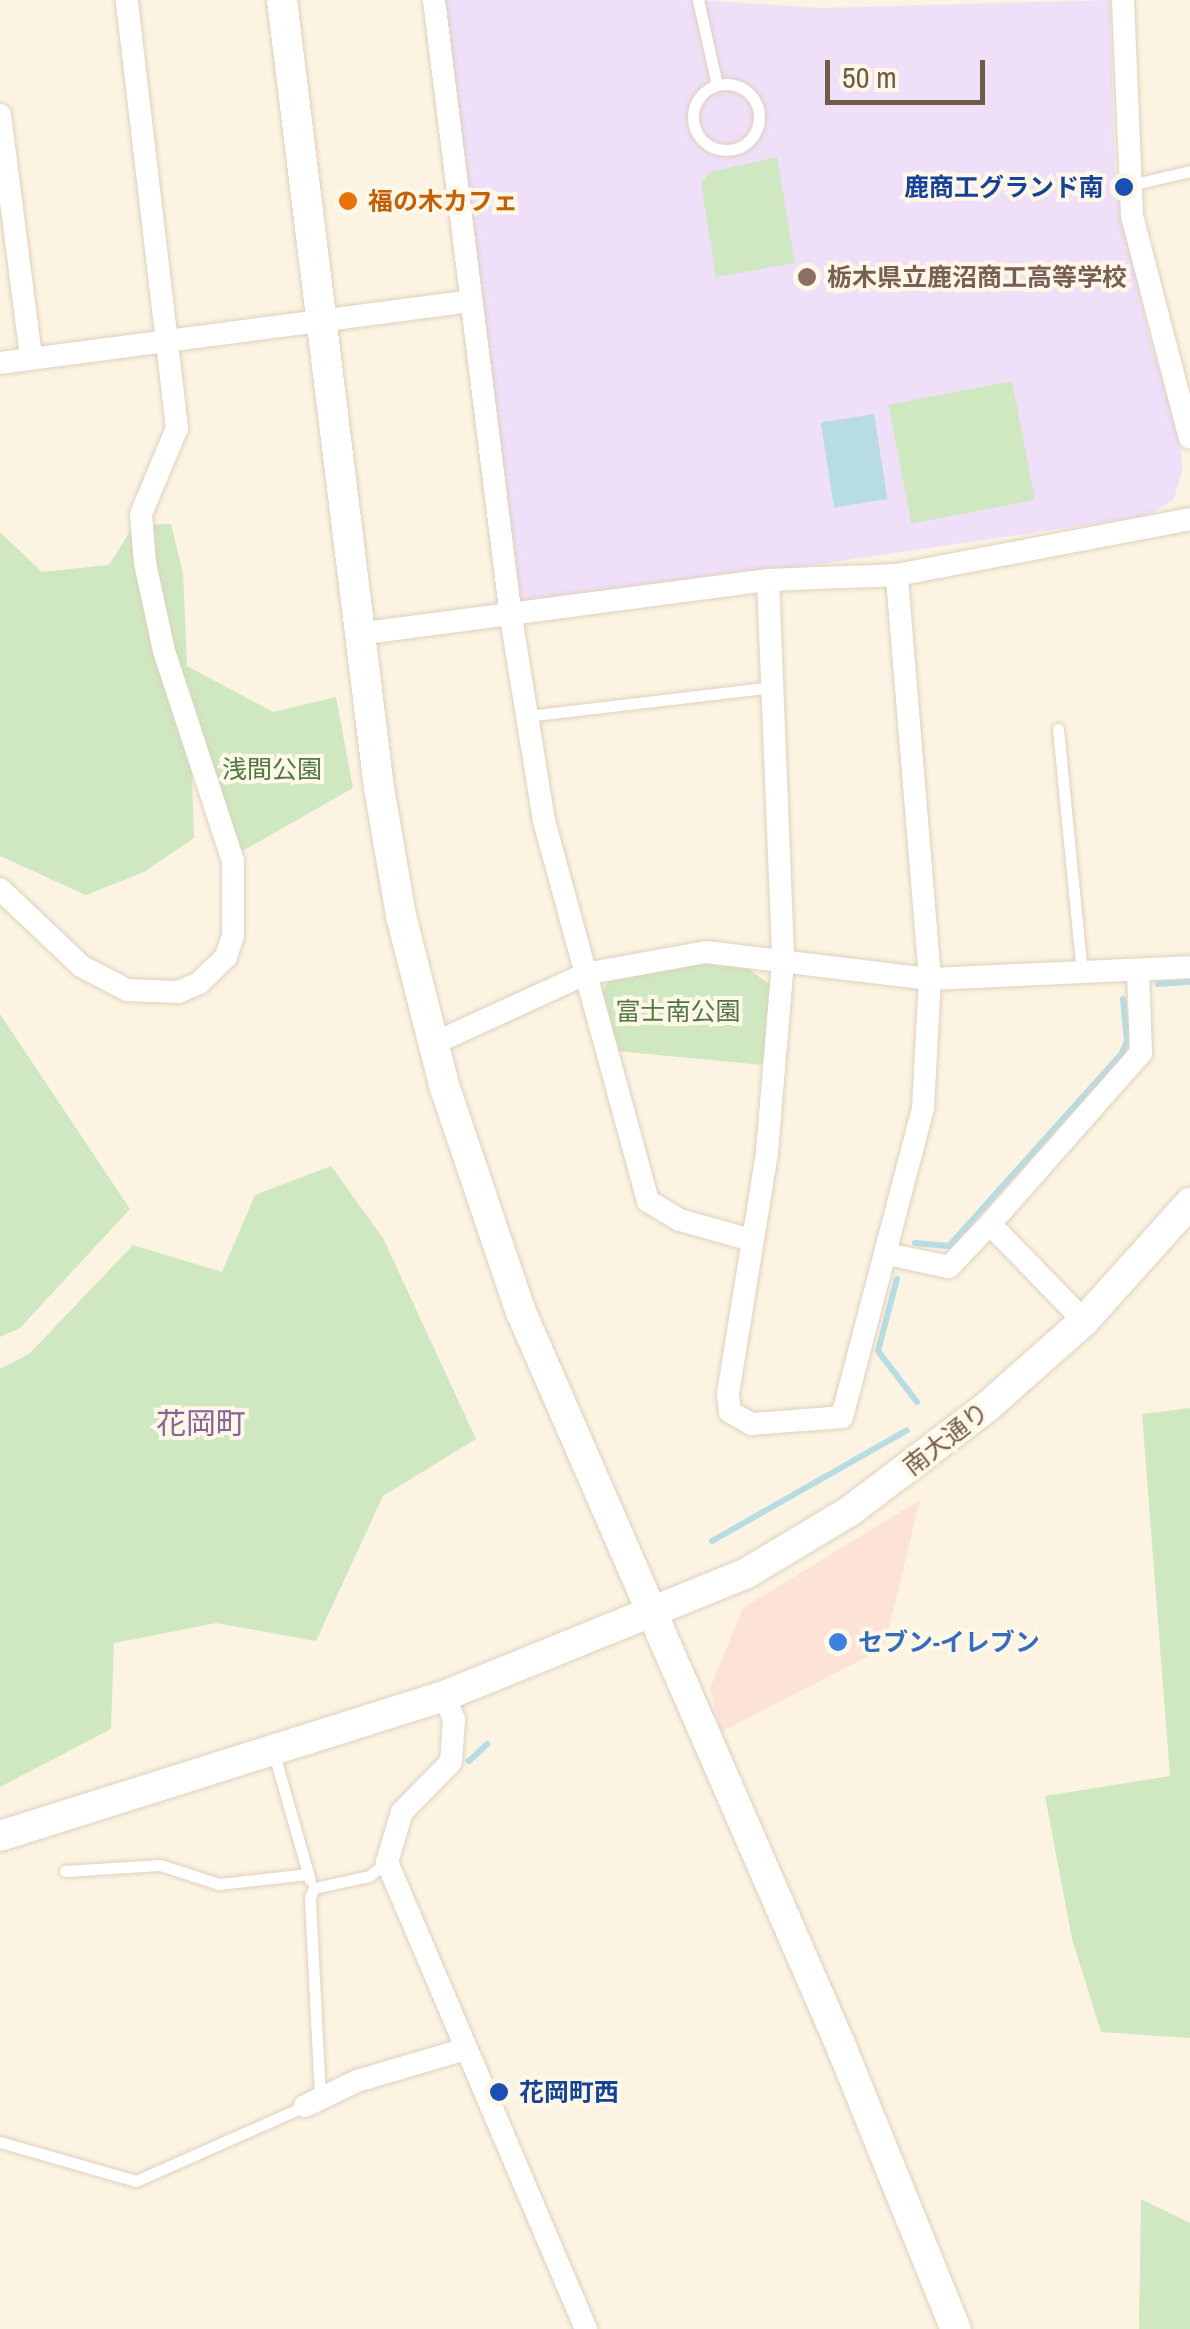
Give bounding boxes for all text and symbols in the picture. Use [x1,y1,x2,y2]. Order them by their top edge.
scale bar [830,40,990,102]
text: 50 m [842,57,897,97]
place label: 鹿商工グランド南 [904,172,1104,202]
marker: 鹿商工グランド南 [1113,176,1135,198]
place label: 福の木カフェ [368,186,518,216]
marker: 福の木カフェ [337,190,359,212]
place label: 栃木県立鹿沼商工高等学校 [827,262,1127,292]
marker: 栃木県立鹿沼商工高等学校 [796,266,818,288]
park label: 浅間公園 [222,754,322,784]
park label: 富士南公園 [616,996,740,1026]
street label: 南大通り [897,1396,995,1482]
district label: 花岡町 [156,1405,246,1441]
place label: セブン-イレブン [858,1627,1040,1657]
marker: セブン-イレブン [827,1631,849,1653]
place label: 花岡町西 [519,2077,619,2107]
marker: 花岡町西 [488,2081,510,2103]

